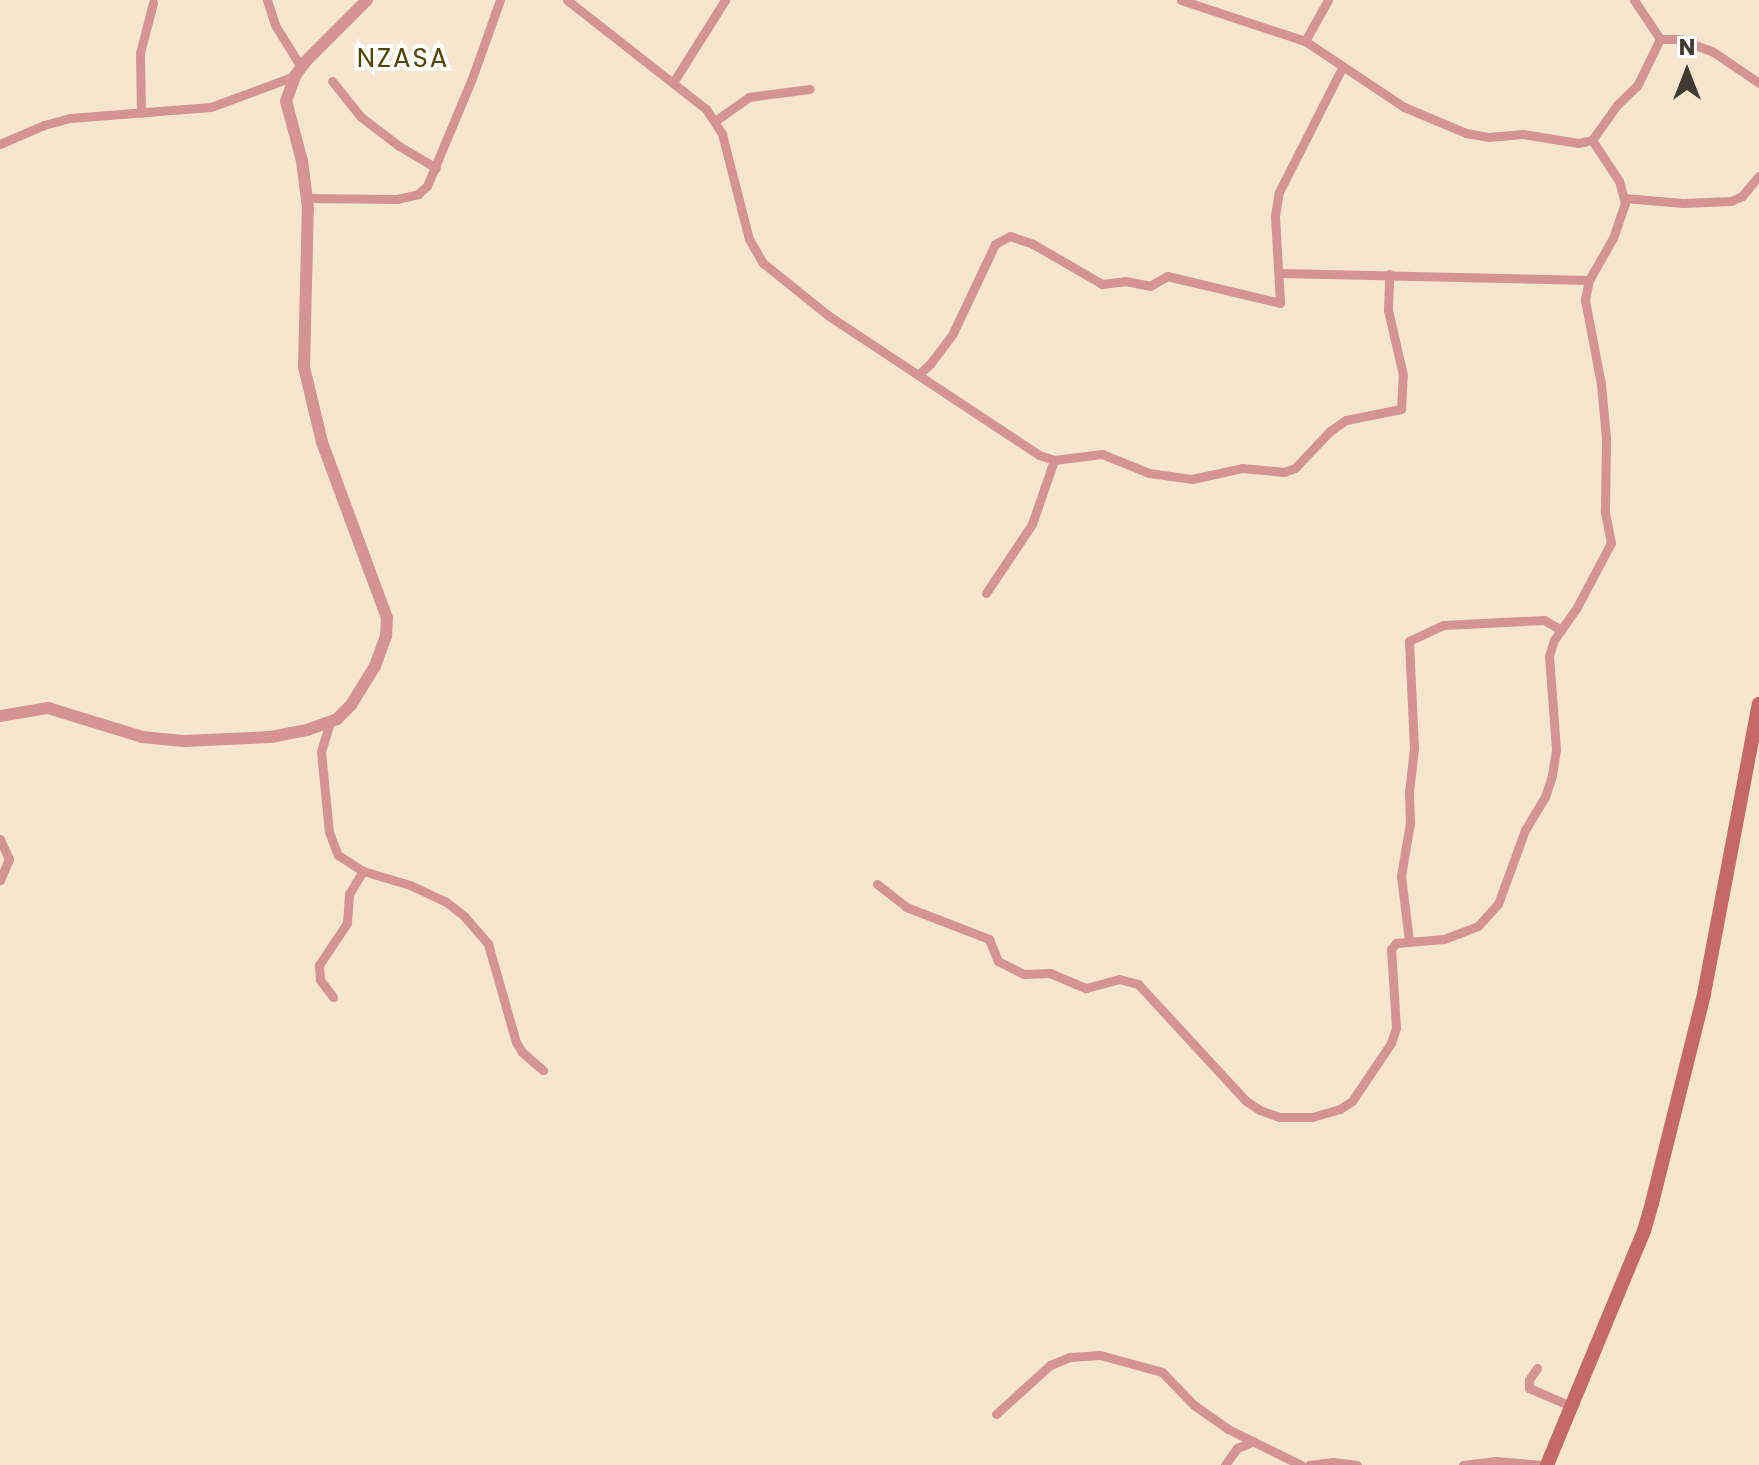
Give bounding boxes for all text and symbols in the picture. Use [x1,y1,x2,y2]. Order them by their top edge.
north arrow [1647,32,1727,112]
text: N [1679,32,1695,63]
district label: NZASA [357,43,449,75]

